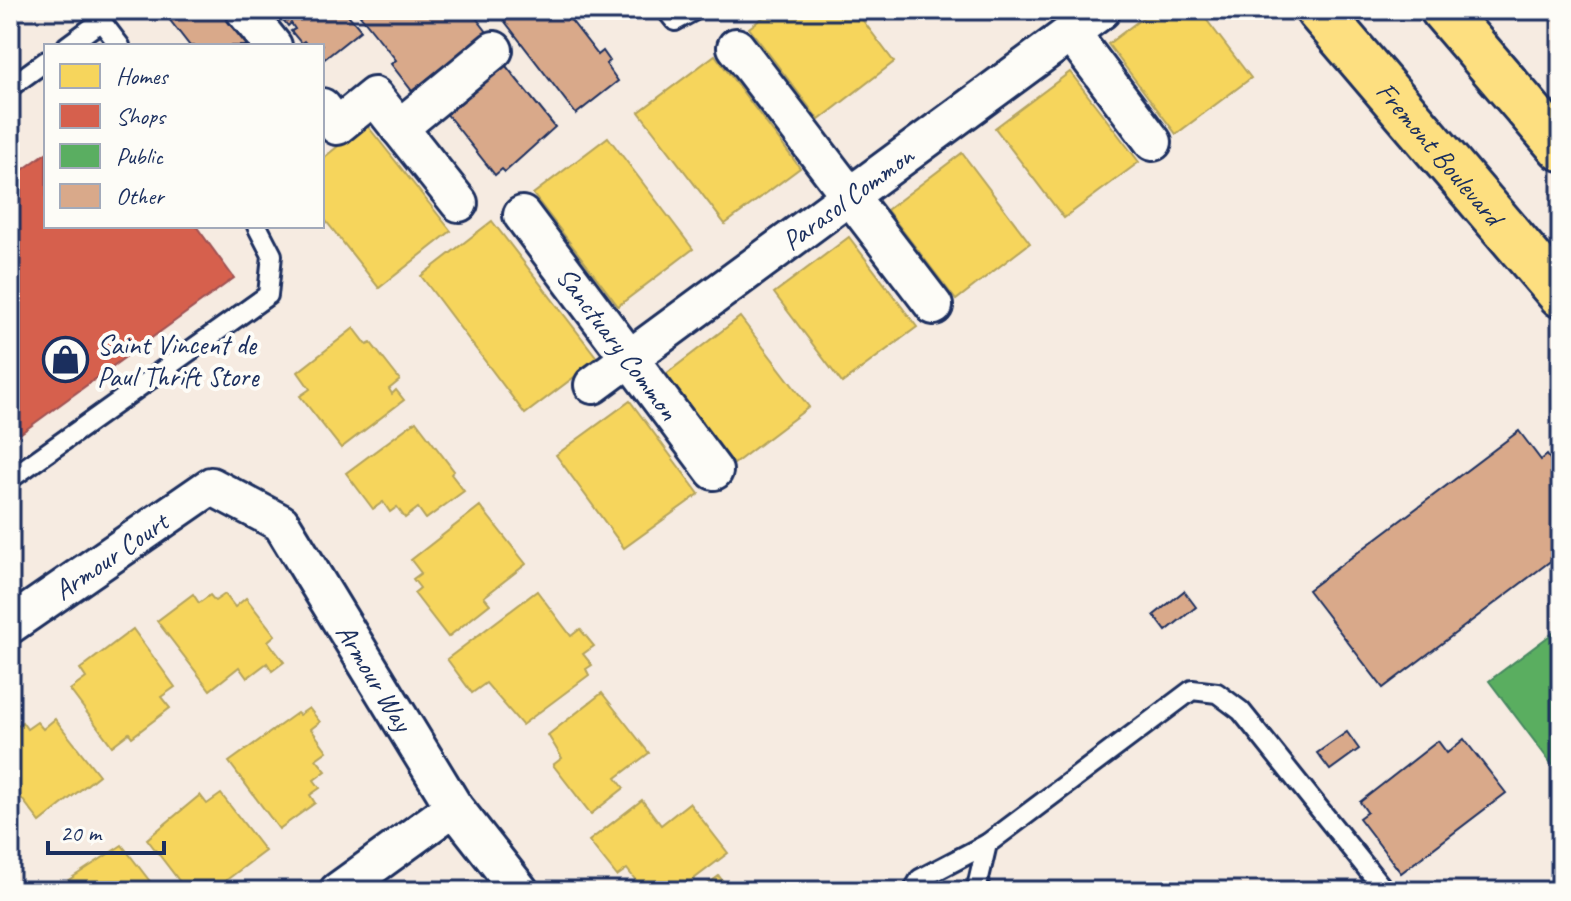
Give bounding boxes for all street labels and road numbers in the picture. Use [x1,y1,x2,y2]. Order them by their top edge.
street label: Fremont Boulevard [1369,74,1513,235]
street label: Parasol Common [775,137,922,258]
street label: Sanctuary Common [549,260,687,427]
street label: Armour Court [47,503,177,608]
street label: Armour Way [328,617,422,740]

